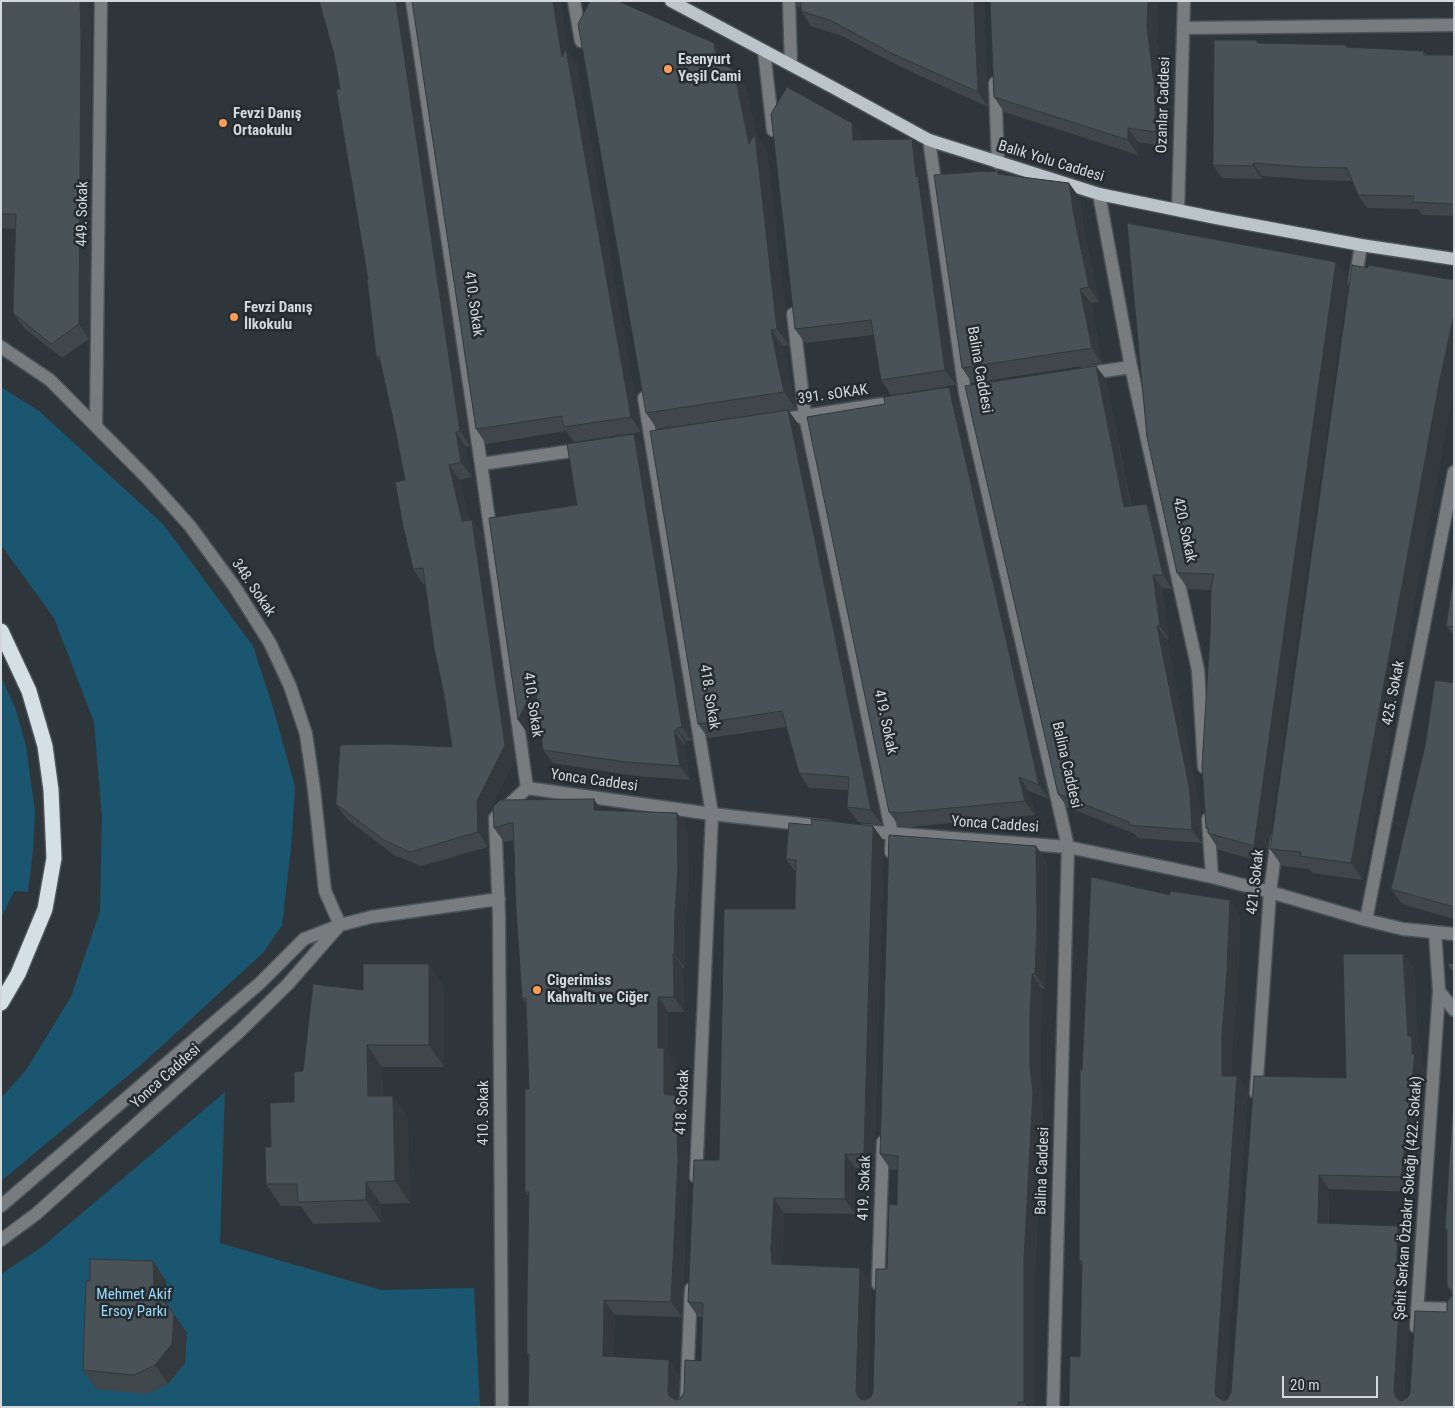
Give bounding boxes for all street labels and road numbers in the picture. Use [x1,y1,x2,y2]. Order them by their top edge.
street label: Ozanlar Caddesi [1153,56,1175,154]
street label: Balık Yolu Caddesi [996,137,1106,187]
street label: 449. Sokak [73,181,93,247]
street label: 410. Sokak [460,270,486,338]
street label: Balina Caddesi [962,325,996,415]
street label: 391. sOKAK [797,381,869,409]
street label: 420. Sokak [1168,496,1200,564]
street label: 348. Sokak [227,556,279,620]
street label: 425. Sokak [1379,659,1409,727]
street label: 418. Sokak [695,663,723,731]
street label: 410. Sokak [519,671,545,739]
street label: 419. Sokak [869,688,901,756]
street label: Balina Caddesi [1047,720,1085,810]
street label: Yonca Caddesi [549,766,639,796]
street label: Yonca Caddesi [951,813,1039,837]
street label: 421. Sokak [1244,848,1268,916]
street label: Yonca Caddesi [127,1041,205,1113]
street label: 418. Sokak [672,1069,694,1135]
street label: Şehit Serkan Özbakır Sokağı (422. Sokak) [1391,1075,1427,1321]
street label: 410. Sokak [475,1080,493,1146]
street label: Balina Caddesi [1032,1127,1054,1215]
street label: 419. Sokak [855,1155,875,1221]

